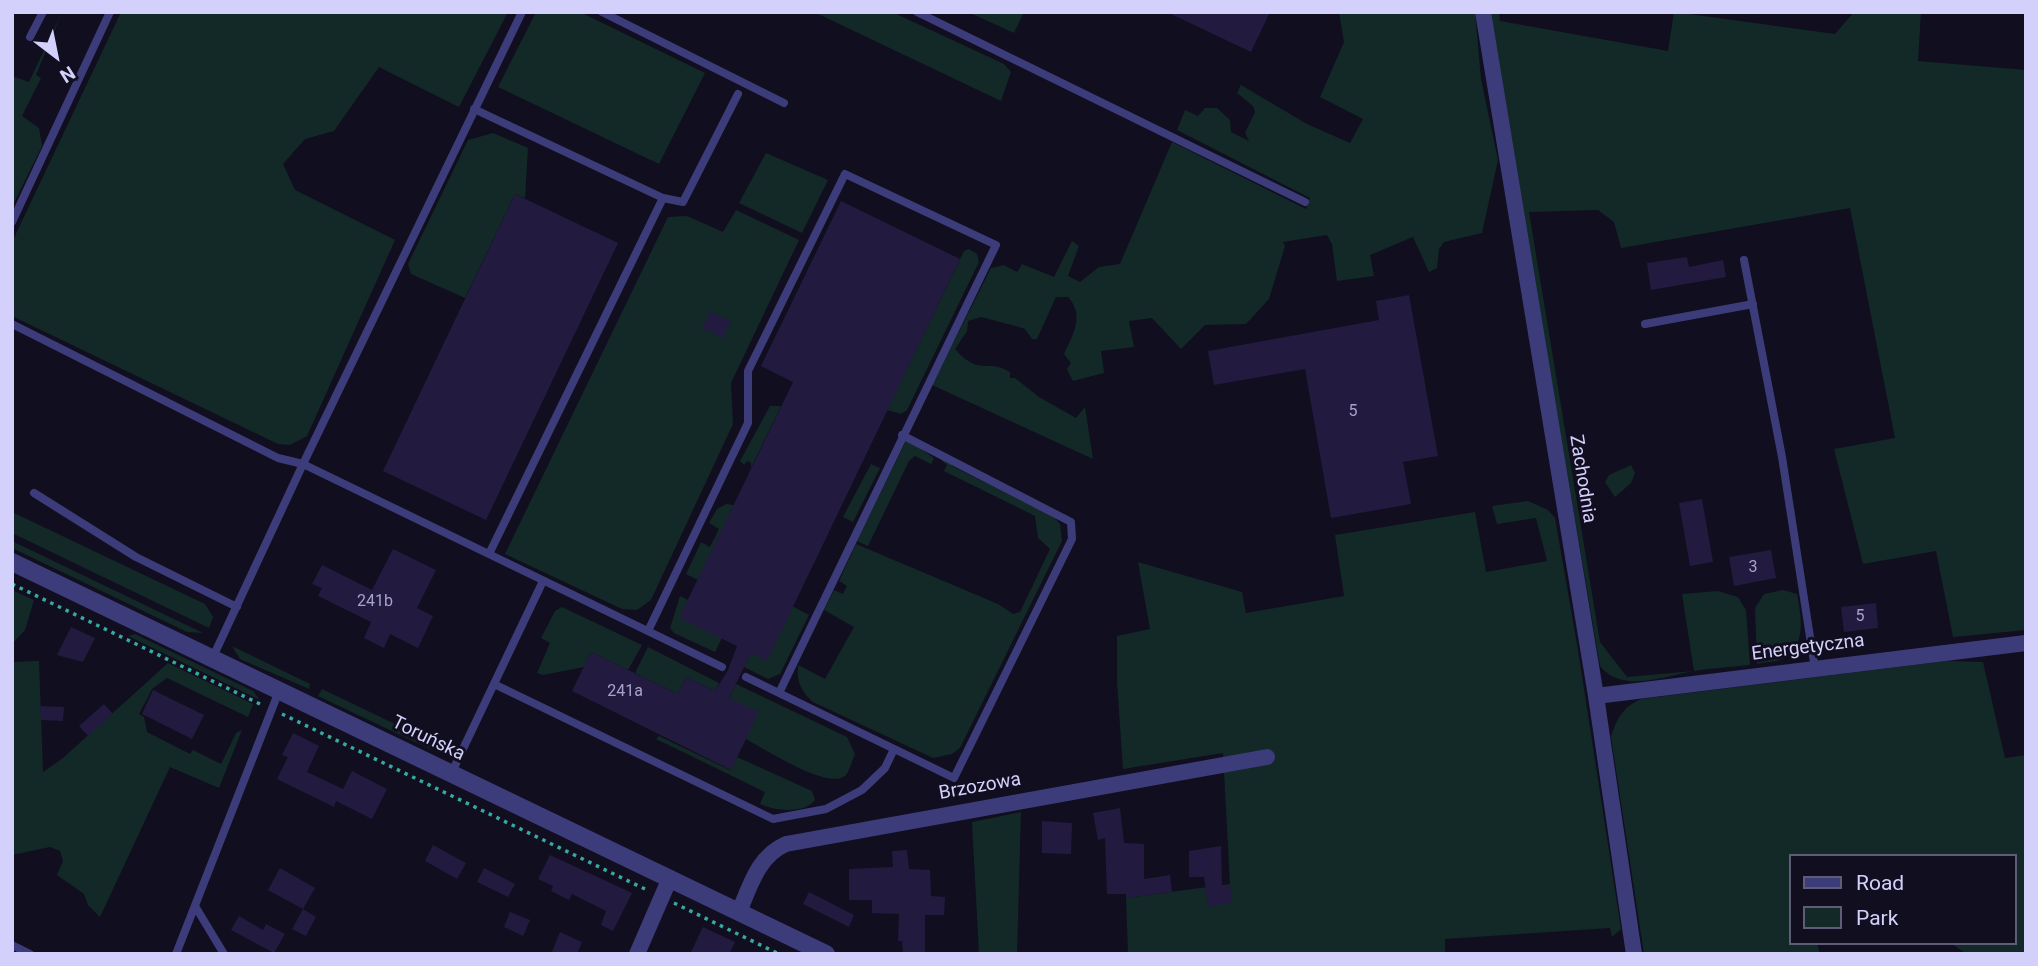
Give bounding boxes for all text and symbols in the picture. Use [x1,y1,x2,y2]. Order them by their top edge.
north arrow [21,21,91,91]
text: N [56,61,79,88]
house number: 5 [1349,402,1357,422]
street label: Zachodnia [1564,433,1600,525]
house number: 3 [1749,558,1757,578]
house number: 241b [357,592,393,612]
house number: 5 [1856,607,1864,627]
street label: Energetyczna [1750,630,1866,666]
house number: 241a [607,682,643,702]
street label: Toruńska [388,712,468,766]
street label: Brzozowa [937,769,1023,805]
legend [1790,854,2017,945]
text: Road [1856,871,1904,895]
text: Park [1856,906,1898,930]

